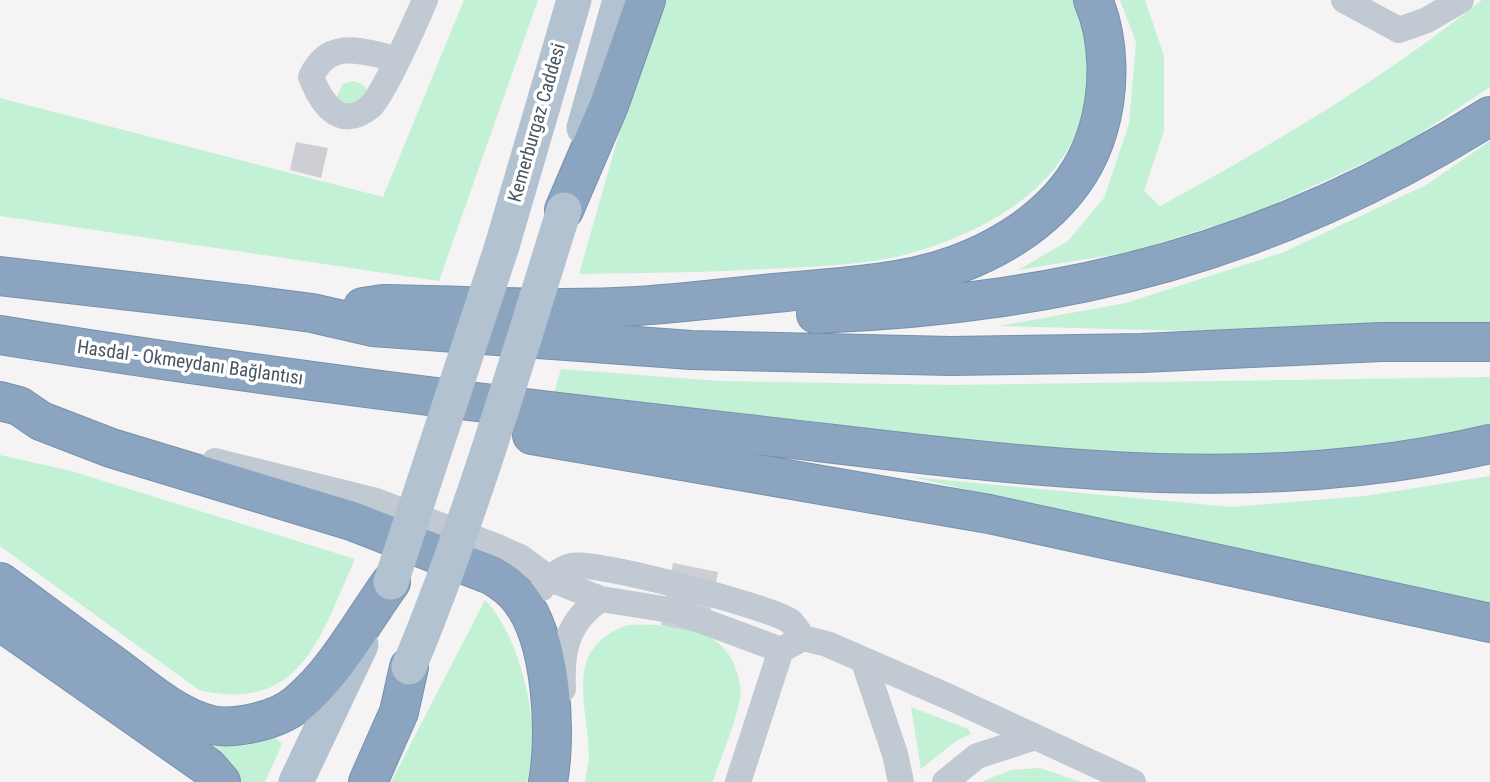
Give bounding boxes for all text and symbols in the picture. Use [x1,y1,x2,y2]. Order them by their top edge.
street label: Kemerburgaz Caddesi [504,41,572,205]
street label: Hasdal - Okmeydanı Bağlantısı [76,337,304,391]

